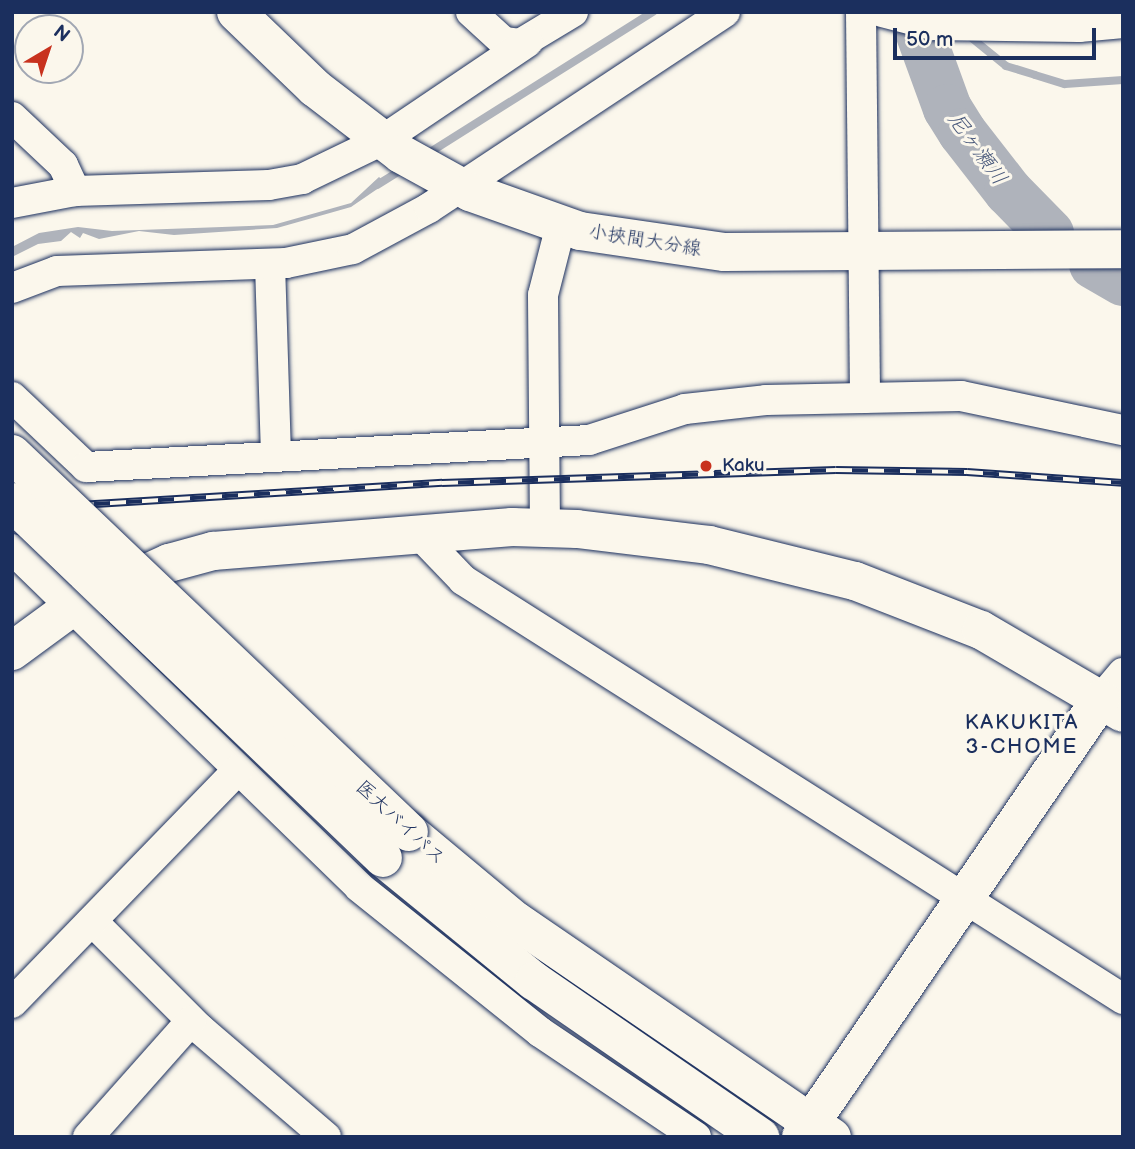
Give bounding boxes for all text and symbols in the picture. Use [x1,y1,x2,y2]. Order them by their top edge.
north arrow [14,14,84,84]
scale bar [897,14,1100,58]
text: N [48,20,74,47]
text: 50 m [906,27,953,52]
water label: 尼ヶ瀬川 [942,108,1012,190]
street label: 小挾間大分線 [587,221,703,261]
place label: Kaku [722,455,765,477]
marker: Kaku [696,456,716,476]
district label: KAKUKITA 3-CHOME [966,710,1078,760]
street label: 医大バイパス [351,776,449,870]

